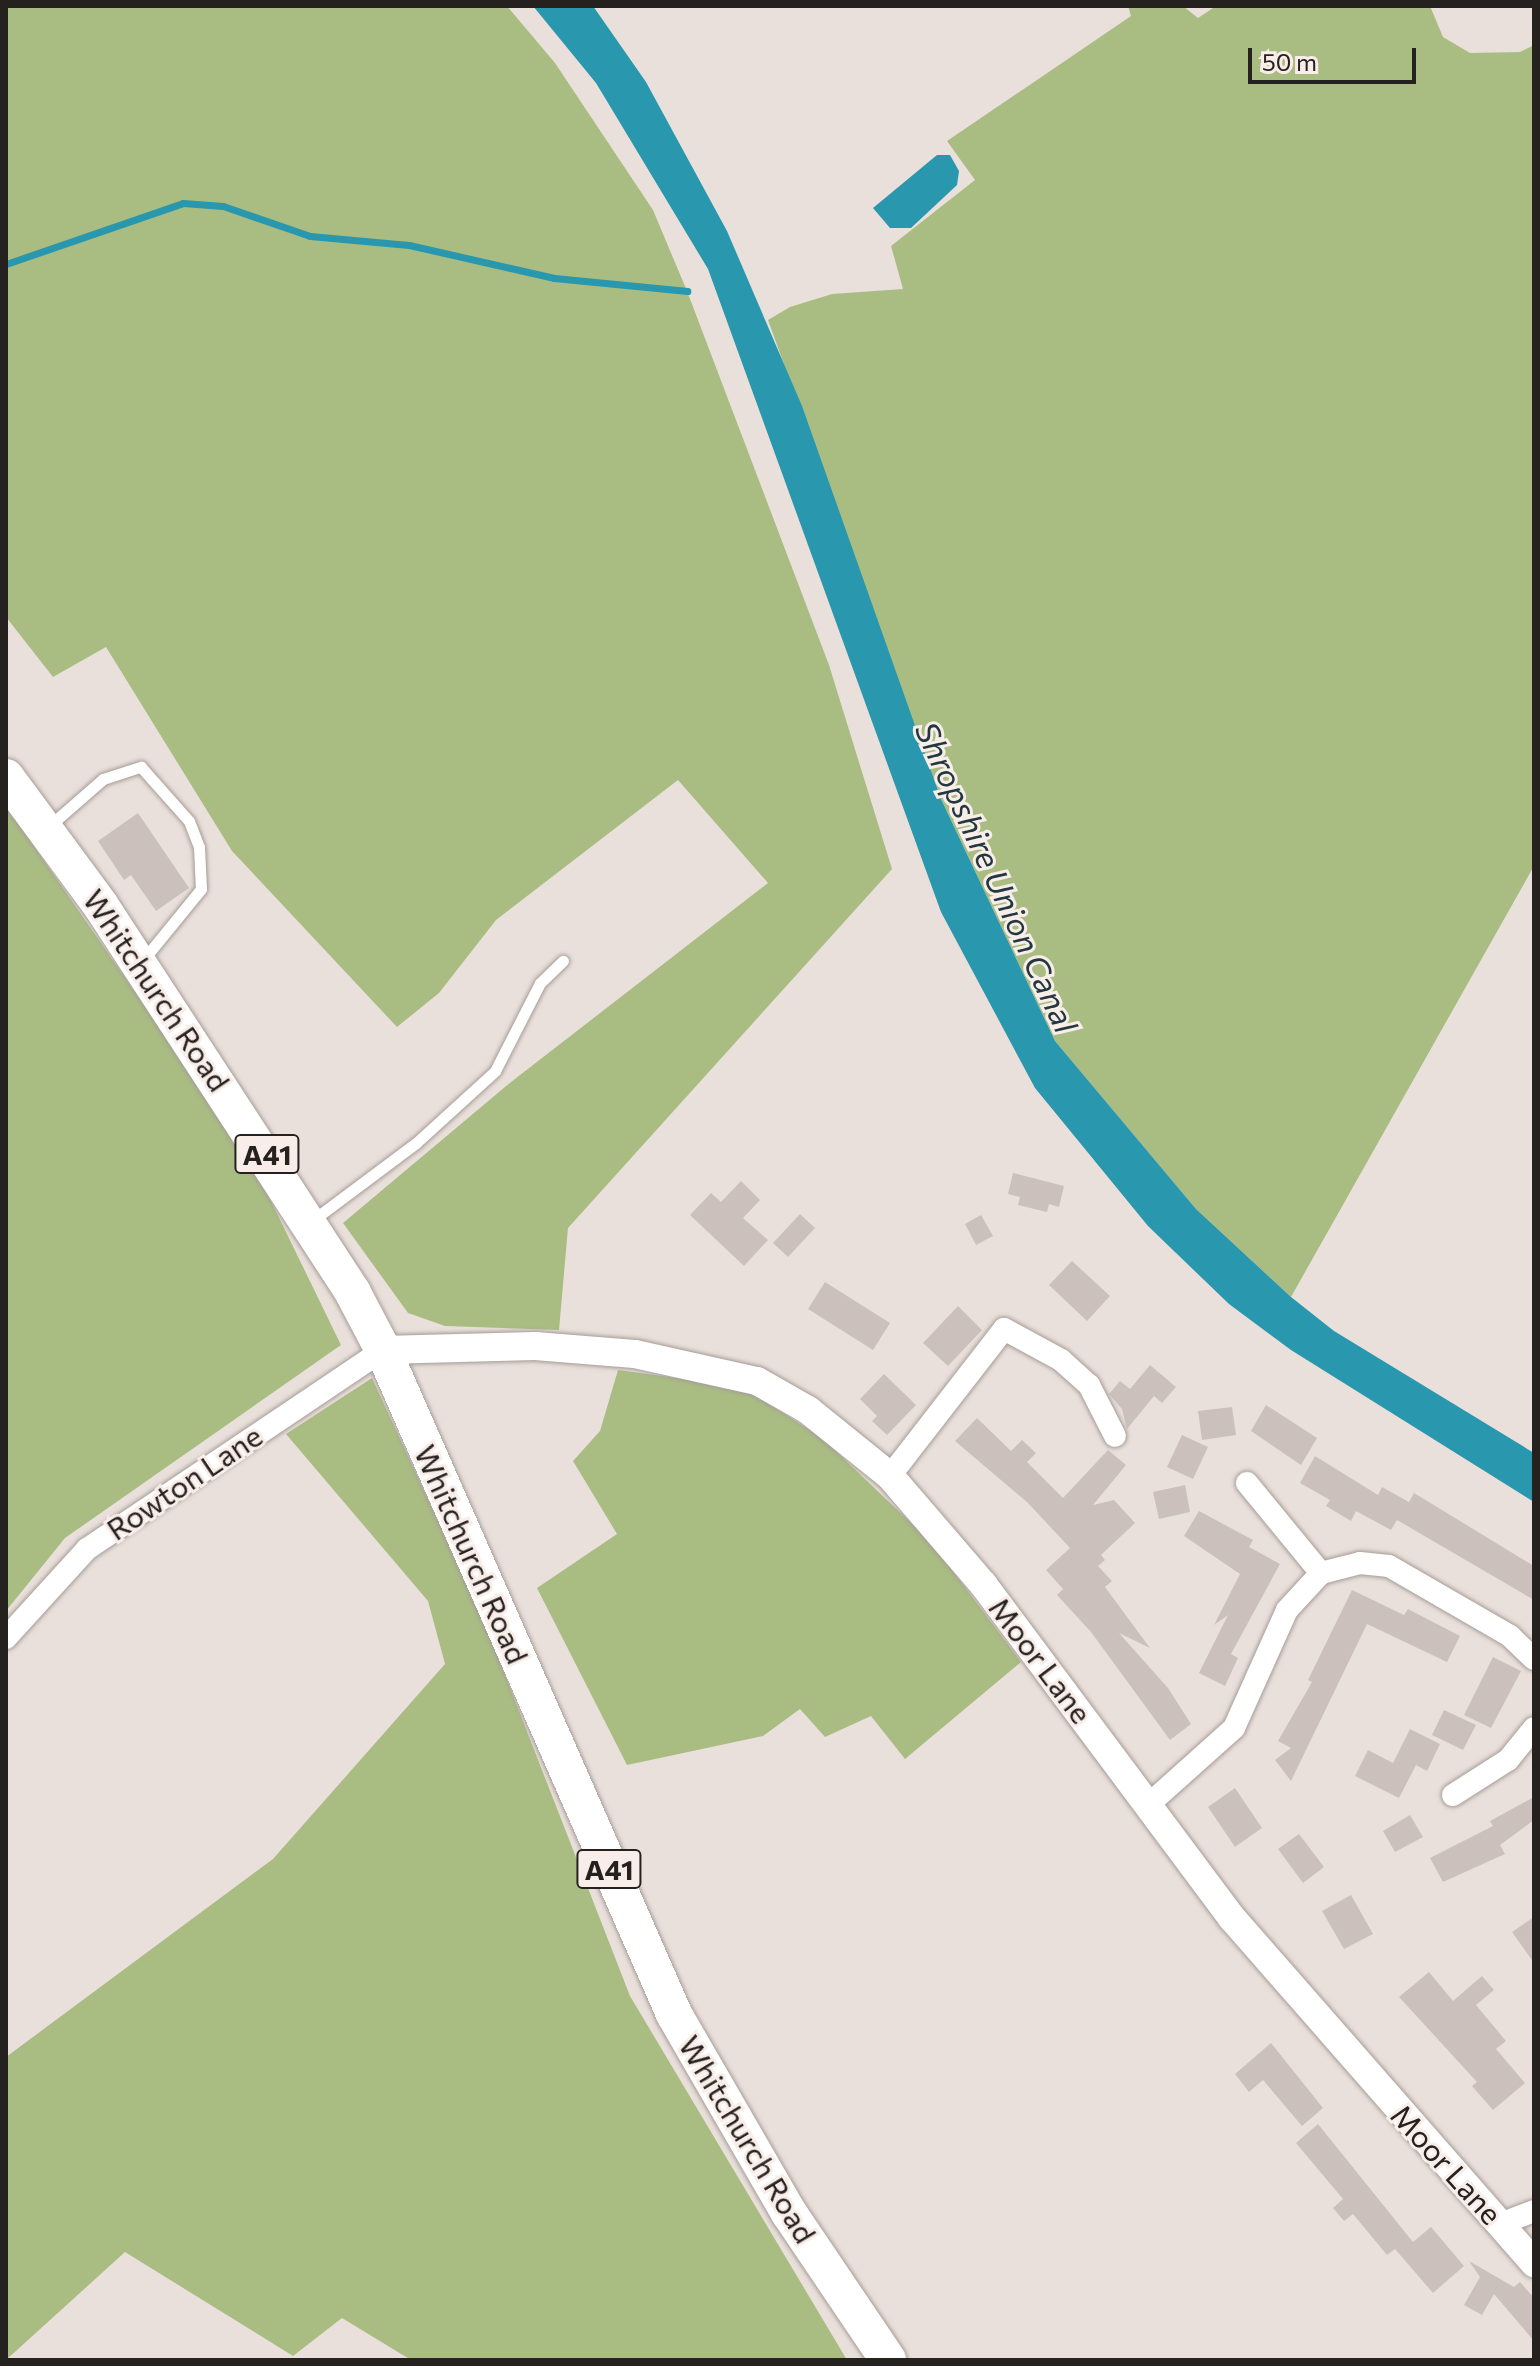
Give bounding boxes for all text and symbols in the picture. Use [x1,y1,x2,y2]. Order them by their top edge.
scale bar [1252,32,1420,82]
text: 50 m [1262,47,1317,76]
water label: Shropshire Union Canal [908,715,1086,1039]
street label: Whitchurch Road [76,882,238,1098]
road number: A41 [233,1130,301,1178]
street label: Rowton Lane [100,1417,268,1547]
street label: Whitchurch Road [408,1439,536,1669]
street label: Moor Lane [982,1590,1100,1730]
road number: A41 [575,1845,643,1893]
street label: Whitchurch Road [672,2029,824,2249]
street label: Moor Lane [1384,2097,1510,2231]

